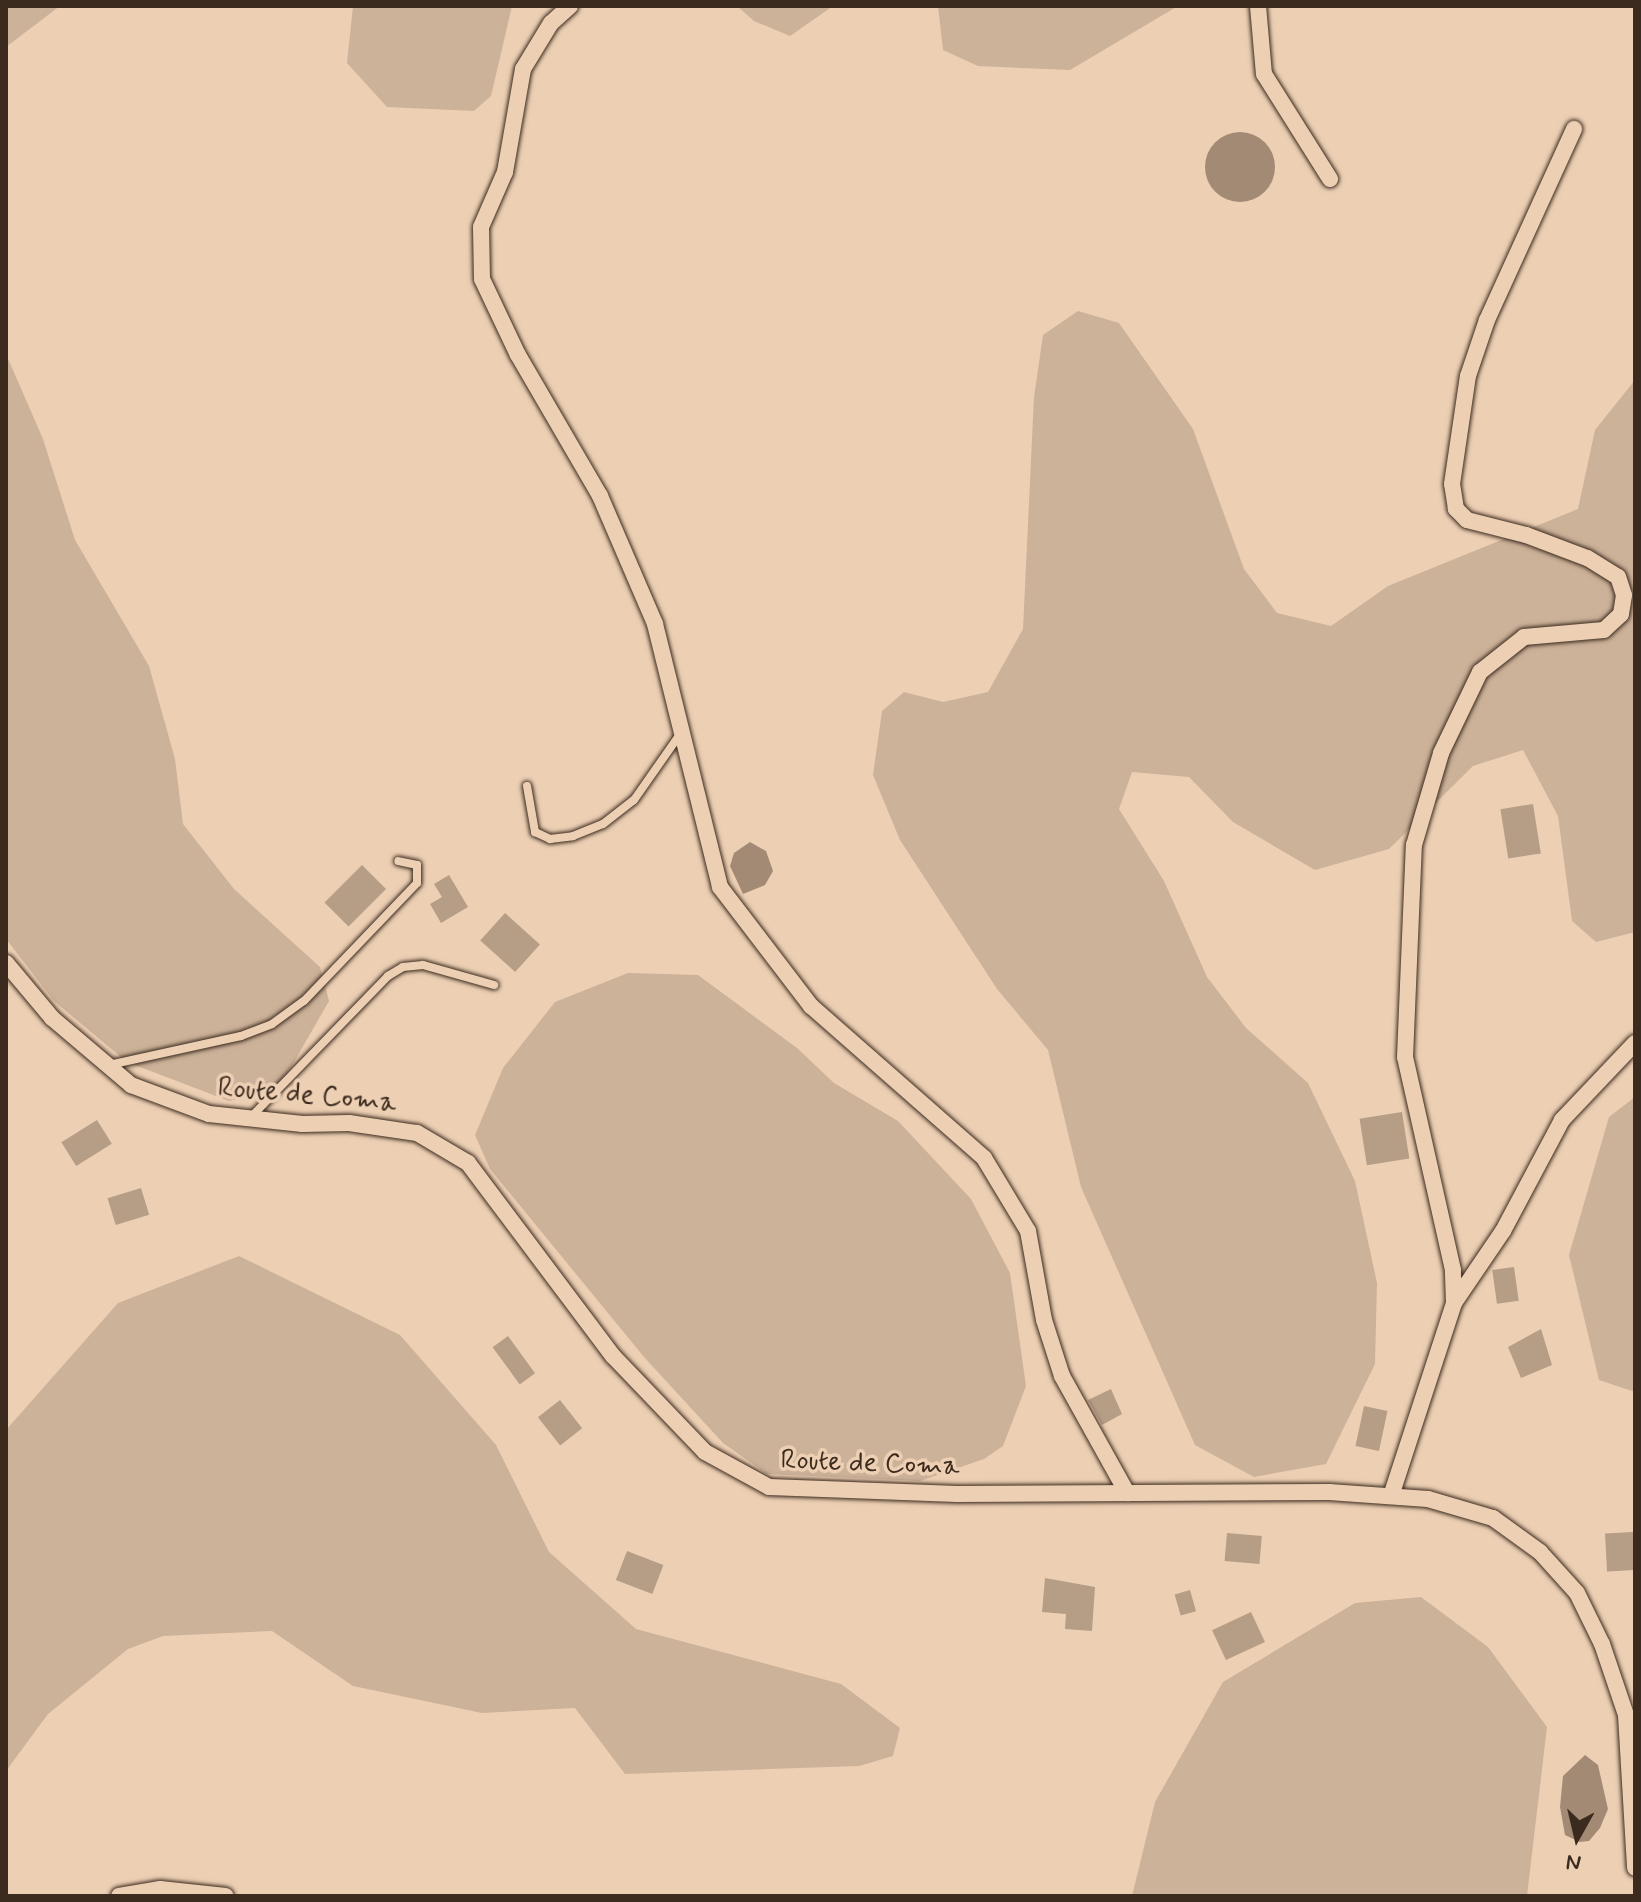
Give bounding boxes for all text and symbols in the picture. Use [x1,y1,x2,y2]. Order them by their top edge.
street label: Route de Coma [218,1072,396,1120]
street label: Route de Coma [782,1444,958,1484]
north arrow [1537,1798,1617,1878]
text: N [1564,1847,1583,1877]

